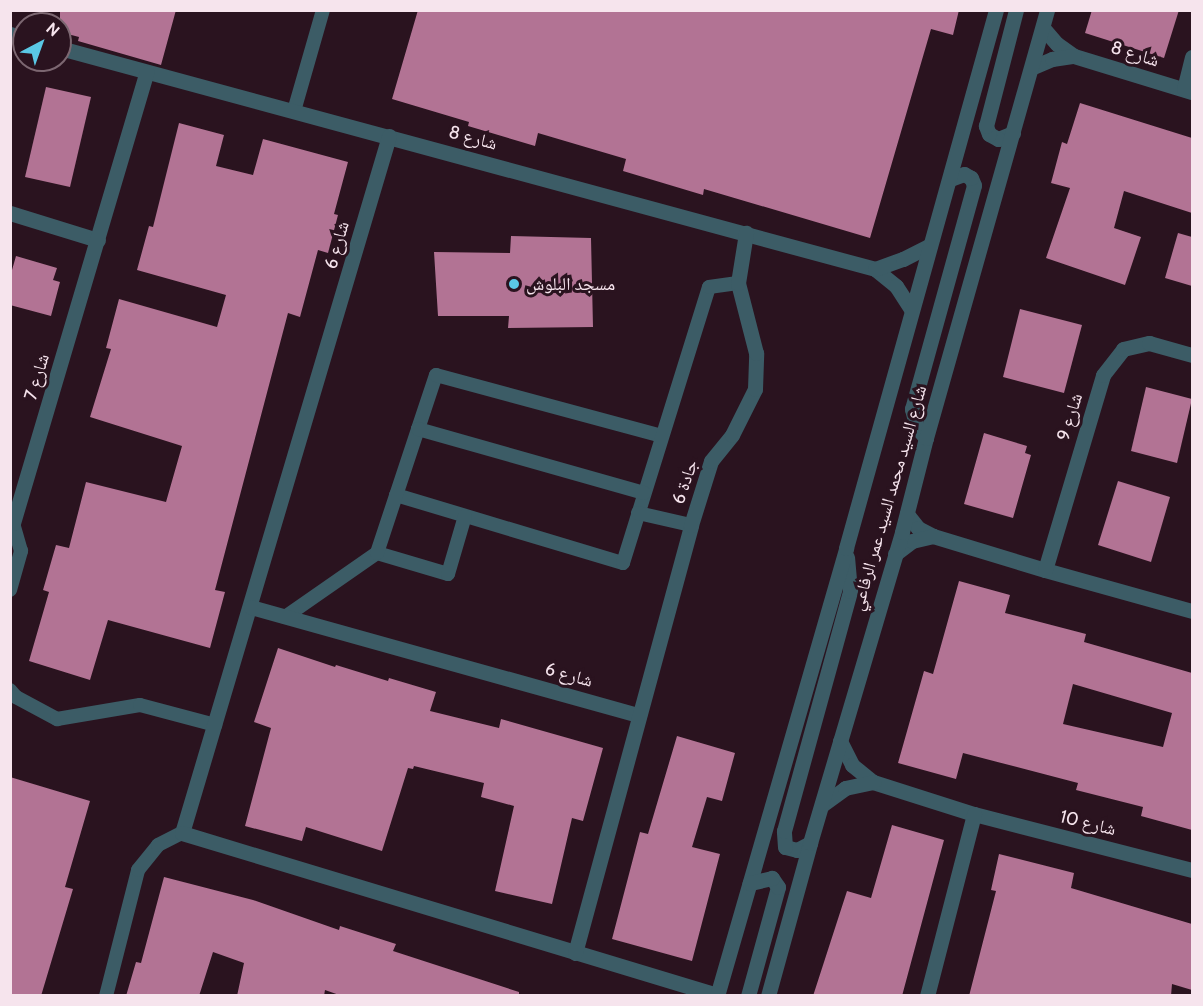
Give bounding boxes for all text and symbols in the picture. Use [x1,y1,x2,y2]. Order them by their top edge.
north arrow [12,12,72,72]
text: N [42,19,63,40]
street label: شارع 8 [1108,36,1162,72]
street label: شارع 8 [446,121,500,155]
street label: شارع 6 [320,219,354,271]
place label: مسجد البلوش [526,273,615,295]
marker: مسجد البلوش [507,277,521,291]
street label: شارع 7 [20,351,54,403]
street label: شارع السيد محمد السيد عمر الرفاعي [846,383,932,613]
street label: شارع 9 [1053,391,1087,443]
street label: جادة 6 [667,457,703,507]
street label: شارع 6 [543,658,595,692]
street label: شارع 10 [1058,806,1118,840]

